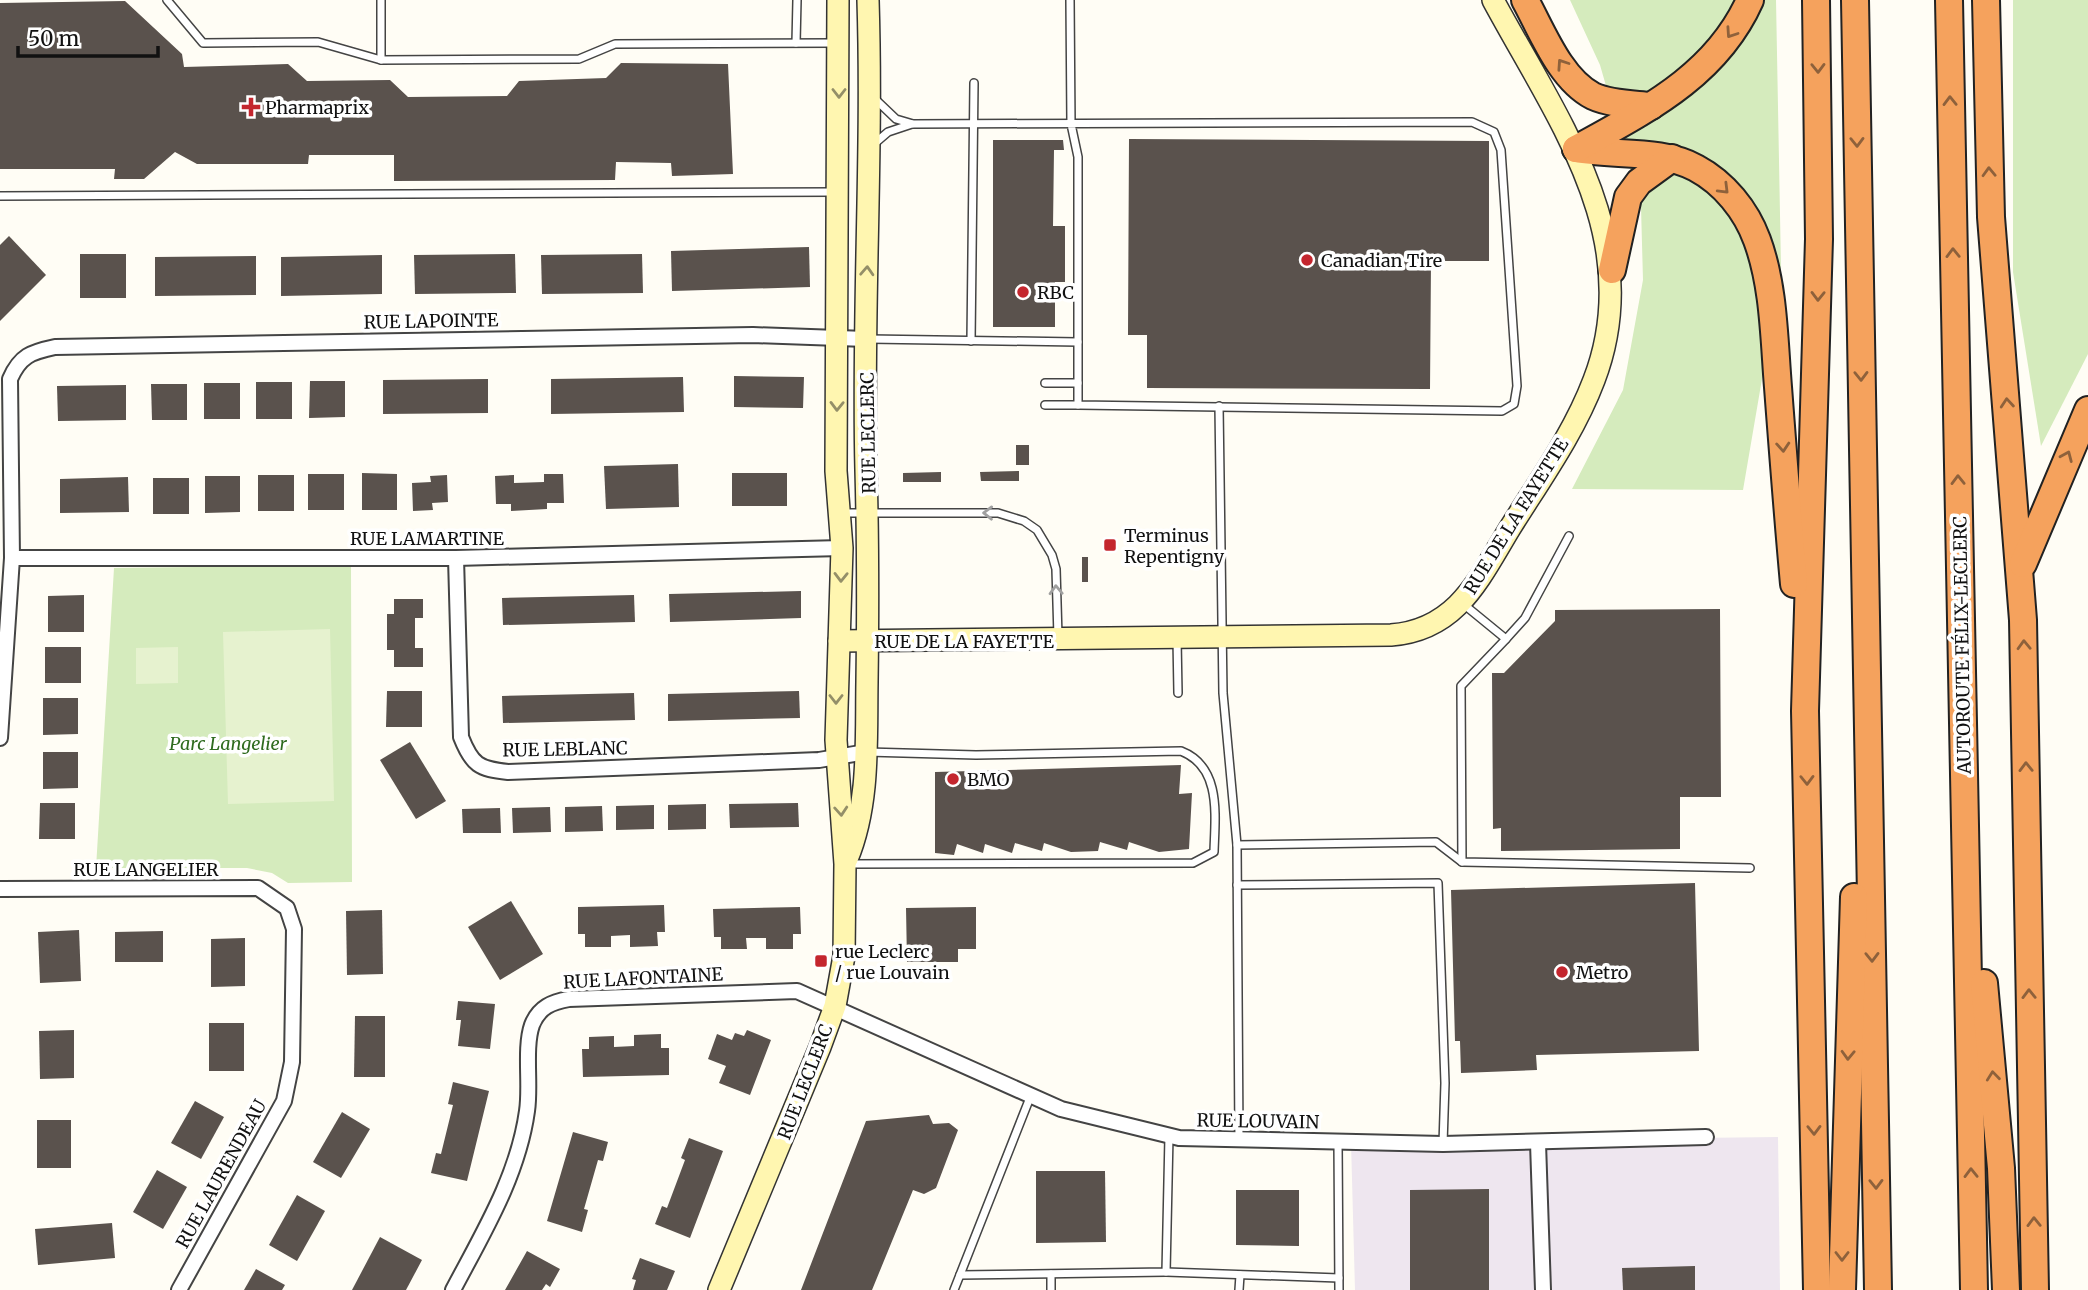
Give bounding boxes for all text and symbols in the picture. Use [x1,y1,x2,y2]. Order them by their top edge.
scale bar [18,14,158,58]
text: 50 m [28,25,79,52]
one-way arrow [1727,26,1740,39]
one-way arrow [1557,59,1570,72]
one-way arrow [1810,63,1825,74]
one-way arrow [831,88,847,98]
one-way arrow [1942,95,1958,106]
place label: Pharmaprix [265,96,369,119]
marker: Pharmaprix [243,99,259,115]
one-way arrow [1849,137,1865,147]
one-way arrow [1982,166,1997,177]
one-way arrow [1715,180,1728,193]
one-way arrow [1945,247,1961,258]
place label: Canadian Tire [1321,249,1442,272]
marker: Canadian Tire [1299,252,1315,268]
one-way arrow [859,265,874,276]
place label: RBC [1037,281,1074,304]
marker: RBC [1015,284,1031,300]
one-way arrow [1810,290,1825,301]
street label: RUE LAPOINTE [363,308,499,334]
street label: RUE LECLERC [855,372,881,494]
one-way arrow [1853,372,1869,382]
one-way arrow [2000,397,2015,408]
one-way arrow [829,401,845,411]
street label: RUE DE LA FAYETTE [1459,433,1574,598]
one-way arrow [1775,442,1790,453]
one-way arrow [2059,451,2073,463]
one-way arrow [1950,475,1966,485]
one-way arrow [982,506,993,521]
street label: AUTOROUTE FÉLIX-LECLERC [1948,516,1976,775]
place label: Terminus Repentigny [1124,524,1225,568]
street label: RUE LAMARTINE [350,527,504,550]
marker: Terminus Repentigny [1102,537,1118,553]
one-way arrow [833,572,849,583]
one-way arrow [1049,585,1064,596]
street label: RUE DE LA FAYETTE [874,630,1054,653]
one-way arrow [2016,639,2031,650]
one-way arrow [828,694,844,705]
park label: Parc Langelier [169,732,287,755]
street label: RUE LEBLANC [502,736,628,762]
one-way arrow [2018,761,2034,772]
place label: BMO [967,768,1010,791]
marker: BMO [945,771,961,787]
one-way arrow [1799,775,1815,785]
one-way arrow [833,805,848,816]
street label: RUE LANGELIER [73,858,219,881]
place label: rue Leclerc / rue Louvain [835,940,950,984]
one-way arrow [1864,952,1880,963]
marker: rue Leclerc / rue Louvain [813,953,829,969]
place label: Metro [1576,961,1628,984]
street label: RUE LAFONTAINE [563,962,724,994]
marker: Metro [1554,964,1570,980]
one-way arrow [2021,989,2037,999]
street label: RUE LECLERC [772,1021,838,1143]
one-way arrow [1841,1049,1856,1060]
one-way arrow [1985,1070,2000,1081]
street label: RUE LAURENDEAU [171,1095,272,1252]
street label: RUE LOUVAIN [1196,1108,1320,1134]
one-way arrow [1806,1125,1822,1135]
one-way arrow [1964,1167,1979,1178]
one-way arrow [1868,1180,1884,1190]
one-way arrow [2026,1216,2042,1227]
one-way arrow [1834,1252,1850,1262]

